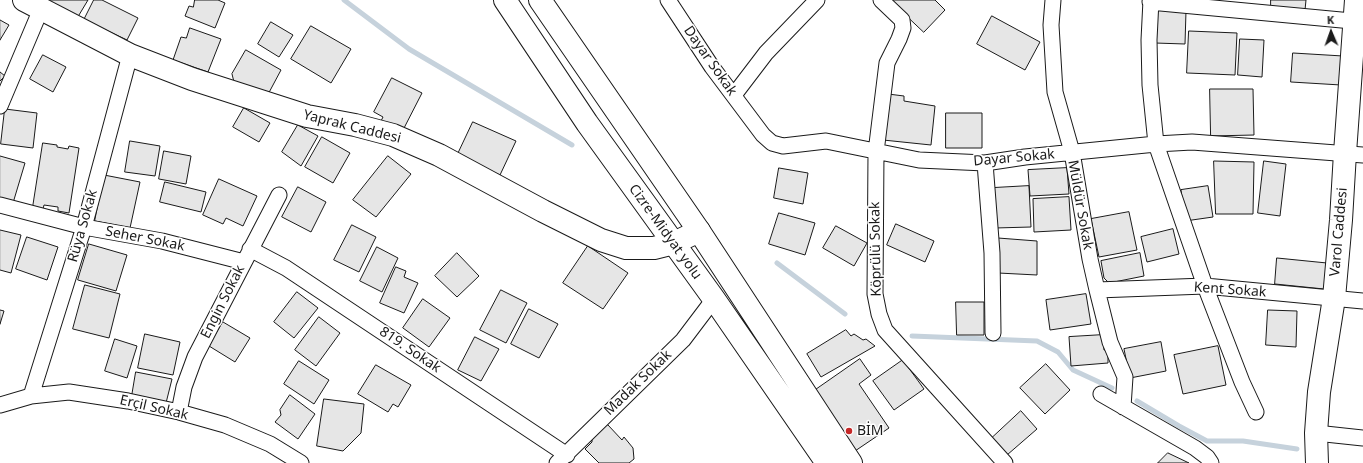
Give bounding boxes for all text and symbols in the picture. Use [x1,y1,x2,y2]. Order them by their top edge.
north arrow [1311,12,1351,52]
text: K [1327,12,1334,27]
street label: Dayar Sokak [680,23,740,99]
street label: Yaprak Caddesi [301,107,403,147]
street label: Dayar Sokak [973,146,1055,170]
street label: Müldür Sokak [1064,159,1096,251]
street label: Cizre-Midyat yolu [625,181,705,283]
street label: Varol Caddesi [1327,187,1351,277]
street label: Rüya Sokak [65,188,101,264]
street label: Köprülü Sokak [867,201,885,297]
street label: Seher Sokak [104,223,186,255]
street label: Engin Sokak [197,263,249,341]
street label: Kent Sokak [1193,279,1267,301]
street label: 819. Sokak [376,323,444,377]
street label: Madak Sokak [601,347,675,419]
street label: Erçil Sokak [118,392,190,424]
place label: BİM [857,423,884,439]
marker: BİM [844,426,854,436]

